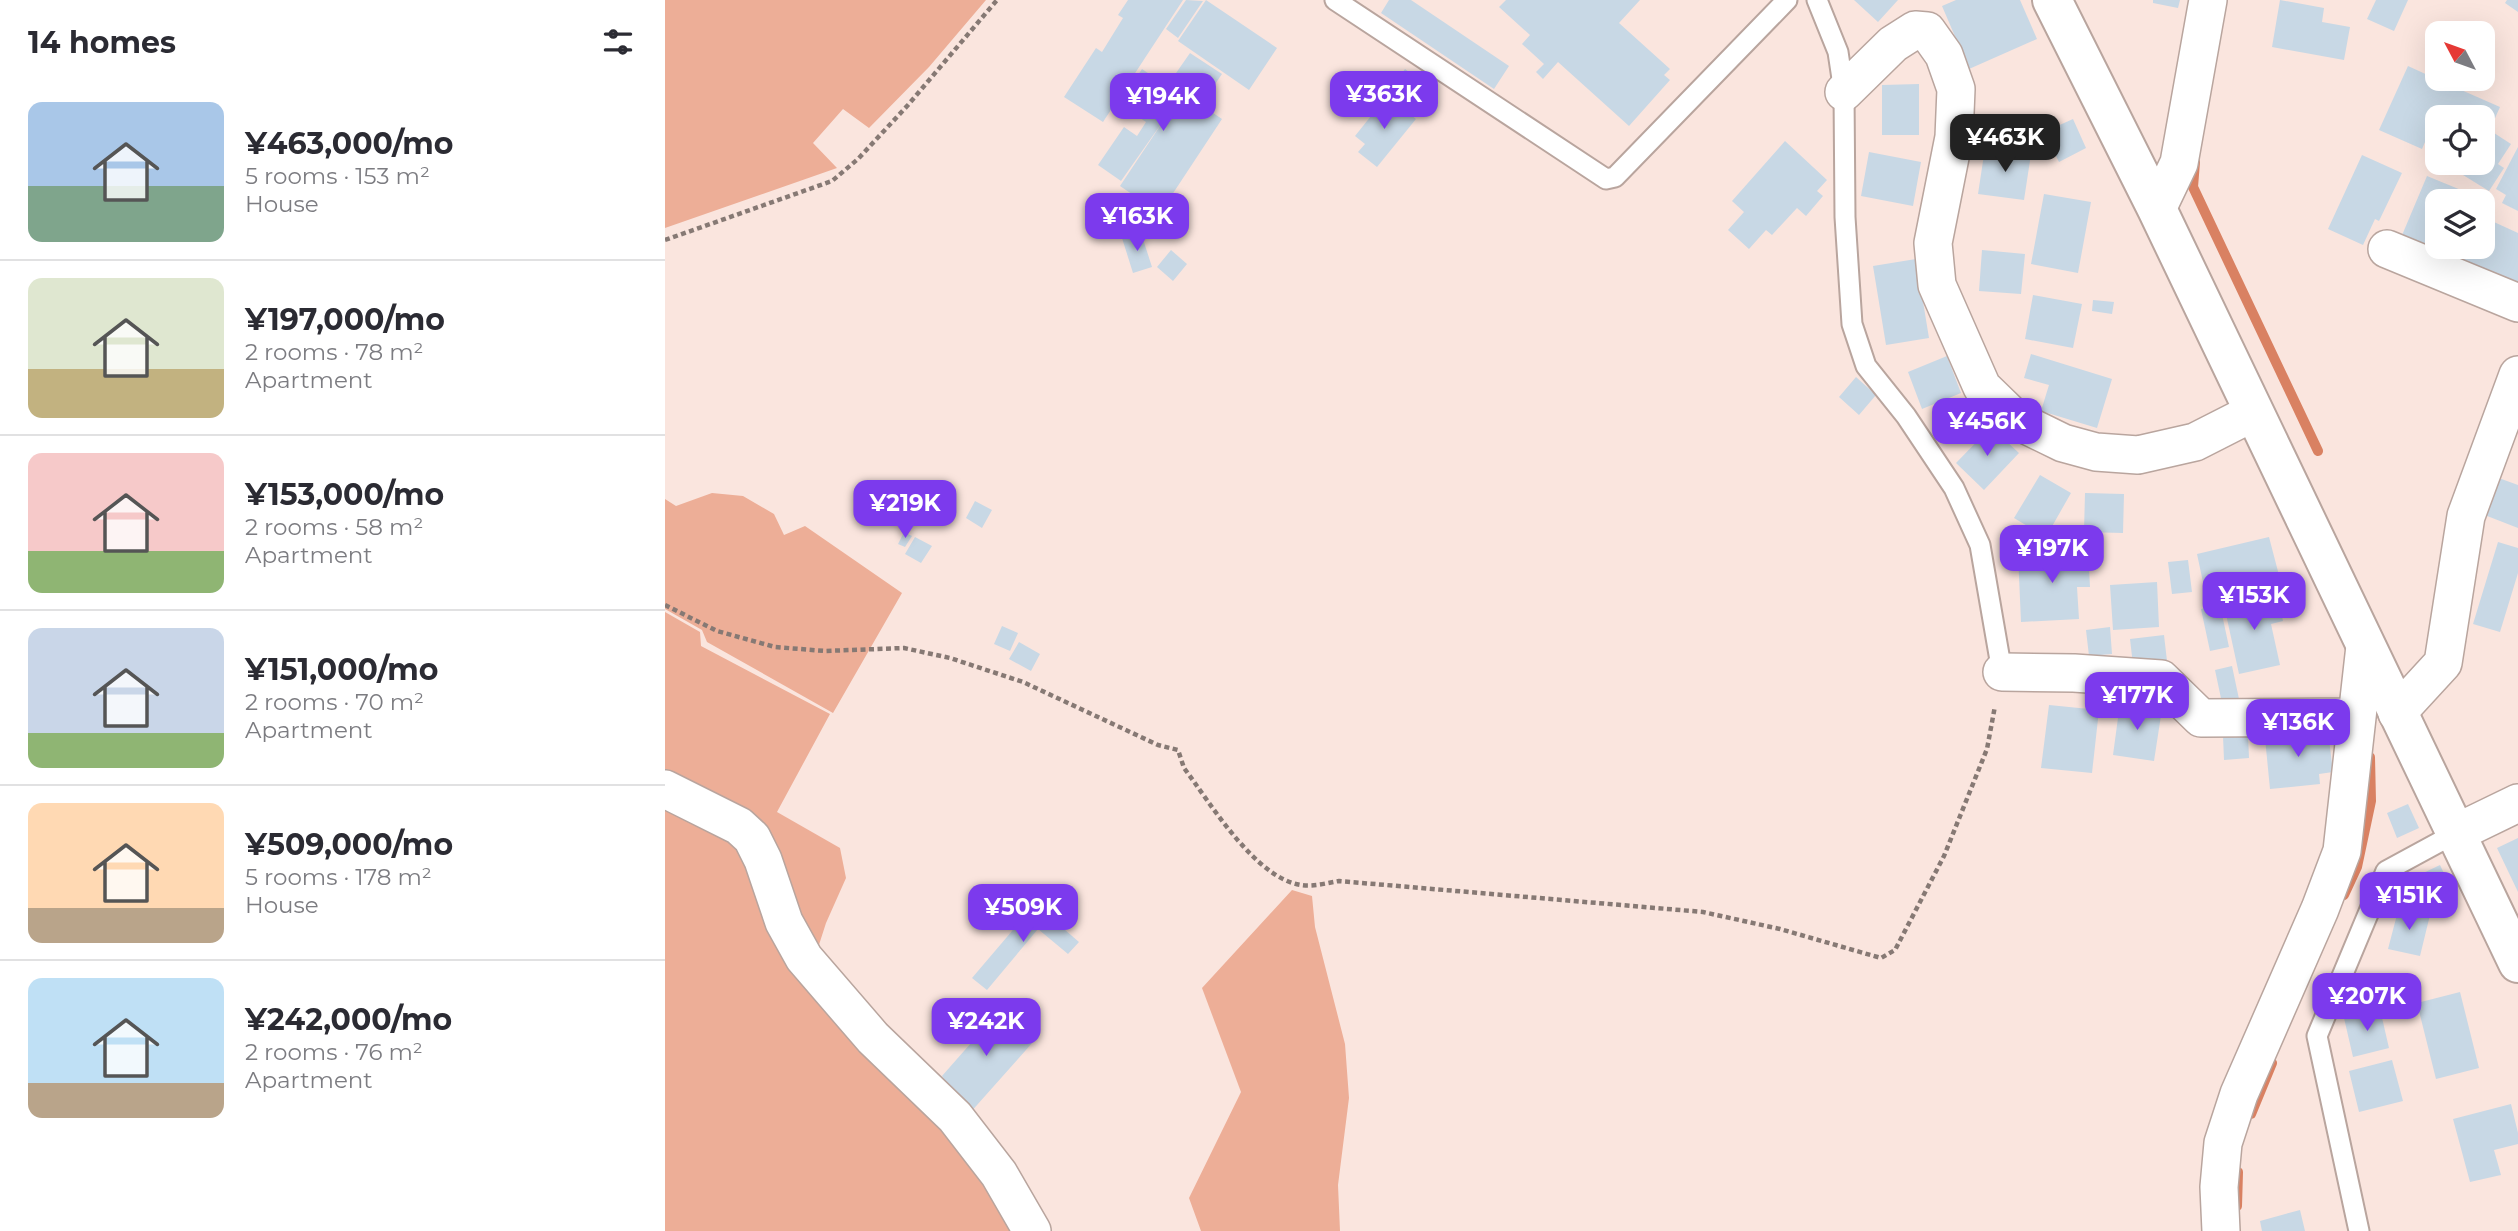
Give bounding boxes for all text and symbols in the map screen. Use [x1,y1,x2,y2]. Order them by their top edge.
north arrow [2425,21,2495,91]
map controls [2425,21,2495,259]
icon: filters [599,23,637,61]
text: 14 homes [28,24,176,61]
pin: ¥363K [1335,72,1433,131]
pin: ¥194K [1114,74,1212,133]
text: ¥363K [1346,80,1422,108]
text: ¥194K [1126,82,1200,110]
button: locate [2425,105,2495,175]
pin: ¥463K [1956,114,2054,174]
text: ¥463K [1966,123,2044,151]
text: ¥463,000/mo [245,125,453,162]
icon: home [84,130,168,214]
text: 5 rooms · 153 m² [245,162,430,190]
button: layers [2425,189,2495,259]
text: House [245,190,319,218]
pin: ¥163K [1088,194,1186,253]
text: ¥163K [1101,202,1173,230]
text: ¥197,000/mo [245,301,445,338]
icon: home [84,306,168,390]
text: 2 rooms · 78 m² [245,338,423,366]
text: Apartment [245,366,373,394]
pin: ¥456K [1938,398,2036,458]
text: ¥456K [1948,407,2026,435]
text: ¥153,000/mo [245,476,444,513]
pin: ¥219K [856,480,954,540]
icon: home [84,481,168,565]
text: ¥219K [869,489,941,517]
text: 2 rooms · 58 m² [245,513,423,541]
pin: ¥197K [2003,526,2101,585]
text: ¥197K [2016,534,2088,562]
text: Apartment [245,541,373,569]
pin: ¥153K [2205,572,2303,632]
text: ¥153K [2219,581,2289,609]
text: ¥151,000/mo [245,651,438,688]
icon: home [84,656,168,740]
pin: ¥177K [2088,672,2186,732]
text: ¥177K [2101,681,2173,709]
text: 2 rooms · 70 m² [245,688,424,716]
pin: ¥136K [2249,700,2347,759]
text: ¥136K [2262,708,2334,736]
text: Apartment [245,716,373,744]
text: ¥509,000/mo [245,826,453,863]
icon: home [84,831,168,915]
text: 5 rooms · 178 m² [245,863,432,891]
pin: ¥151K [2360,872,2458,932]
text: ¥151K [2376,881,2442,909]
pin: ¥509K [974,884,1072,944]
text: House [245,891,319,919]
text: ¥509K [984,893,1062,921]
pin: ¥207K [2318,974,2416,1033]
text: ¥207K [2328,982,2406,1010]
pin: ¥242K [937,998,1035,1058]
text: ¥242,000/mo [245,1001,452,1038]
icon: home [84,1006,168,1090]
text: ¥242K [948,1007,1024,1035]
text: 2 rooms · 76 m² [245,1038,423,1066]
text: Apartment [245,1066,373,1094]

